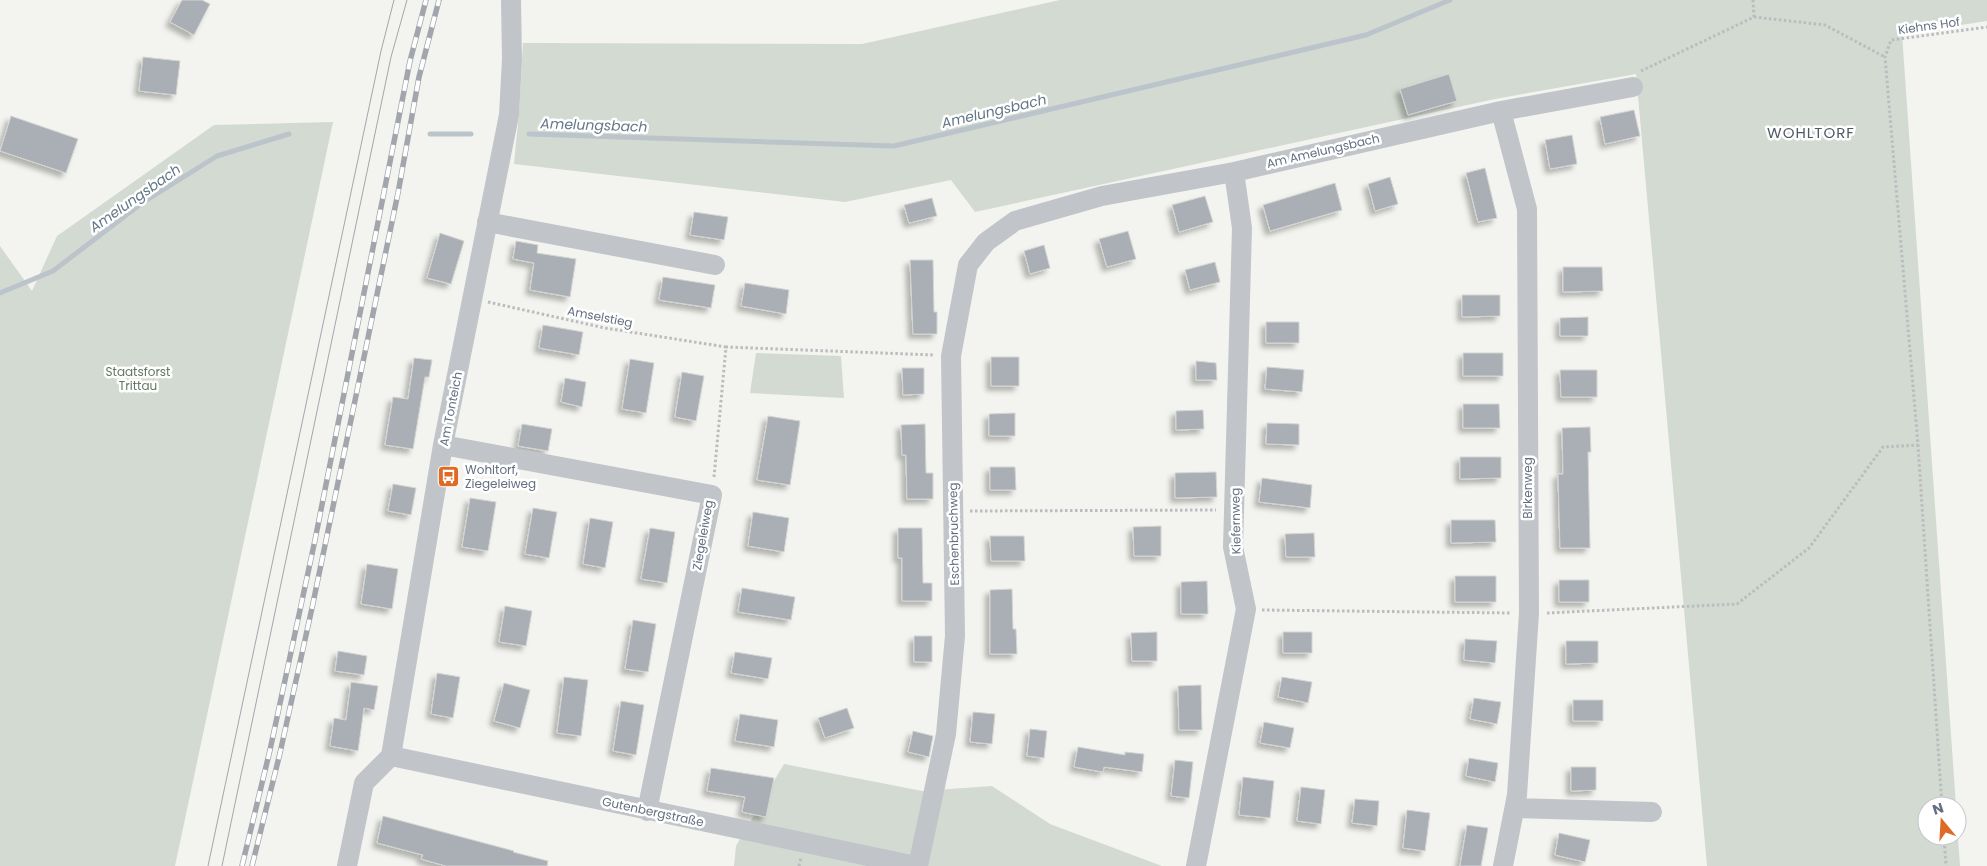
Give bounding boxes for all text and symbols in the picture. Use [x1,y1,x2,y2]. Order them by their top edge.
street label: Kiehns Hof [1897,13,1961,38]
water label: Amelungsbach [939,89,1048,133]
water label: Amelungsbach [539,113,648,137]
district label: WOHLTORF [1767,122,1855,143]
street label: Am Amelungsbach [1265,129,1381,172]
water label: Amelungsbach [85,159,185,237]
street label: Amselstieg [566,302,634,331]
park label: Staatsforst Trittau [105,363,171,394]
street label: Am Tonteich [435,370,466,447]
street label: Birkenweg [1519,457,1536,519]
place label: Wohltorf, Ziegeleiweg [465,461,536,492]
bus stop icon: Wohltorf, Ziegeleiweg [437,465,461,489]
street label: Eschenbruchweg [944,482,963,586]
street label: Kiefernweg [1226,488,1245,554]
street label: Ziegeleiweg [688,498,717,571]
street label: Gutenbergstraße [601,792,705,831]
north arrow [1917,796,1967,846]
text: N [1930,797,1946,820]

